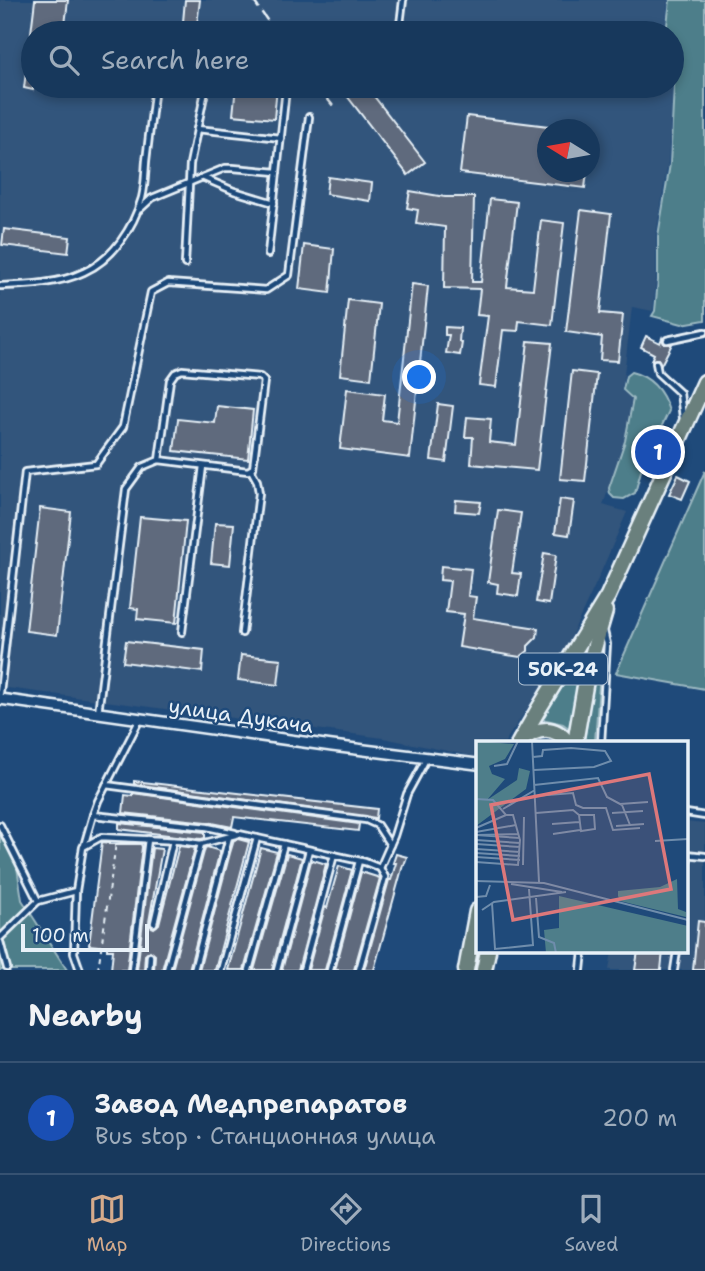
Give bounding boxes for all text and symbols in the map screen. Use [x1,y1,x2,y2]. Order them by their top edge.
search box [21,21,684,98]
icon: search [45,41,83,79]
text: Search here [101,42,250,77]
north arrow [537,119,600,182]
your location [402,360,436,394]
pin: 1 [635,426,681,478]
road number: 50К-24 [519,654,607,684]
street label: улица Дукача [167,692,315,740]
inset map [476,741,688,953]
scale bar [21,921,149,953]
text: 100 m [32,923,89,948]
text: Nearby [28,995,143,1036]
text: Завод Медпрепаратов [95,1086,407,1121]
text: 1 [46,1103,56,1133]
text: 200 m [602,1103,677,1133]
text: Bus stop · Станционная улица [95,1121,435,1151]
tab: Map [87,1190,127,1257]
tab: Directions [301,1190,391,1257]
tab: Saved [564,1190,618,1257]

